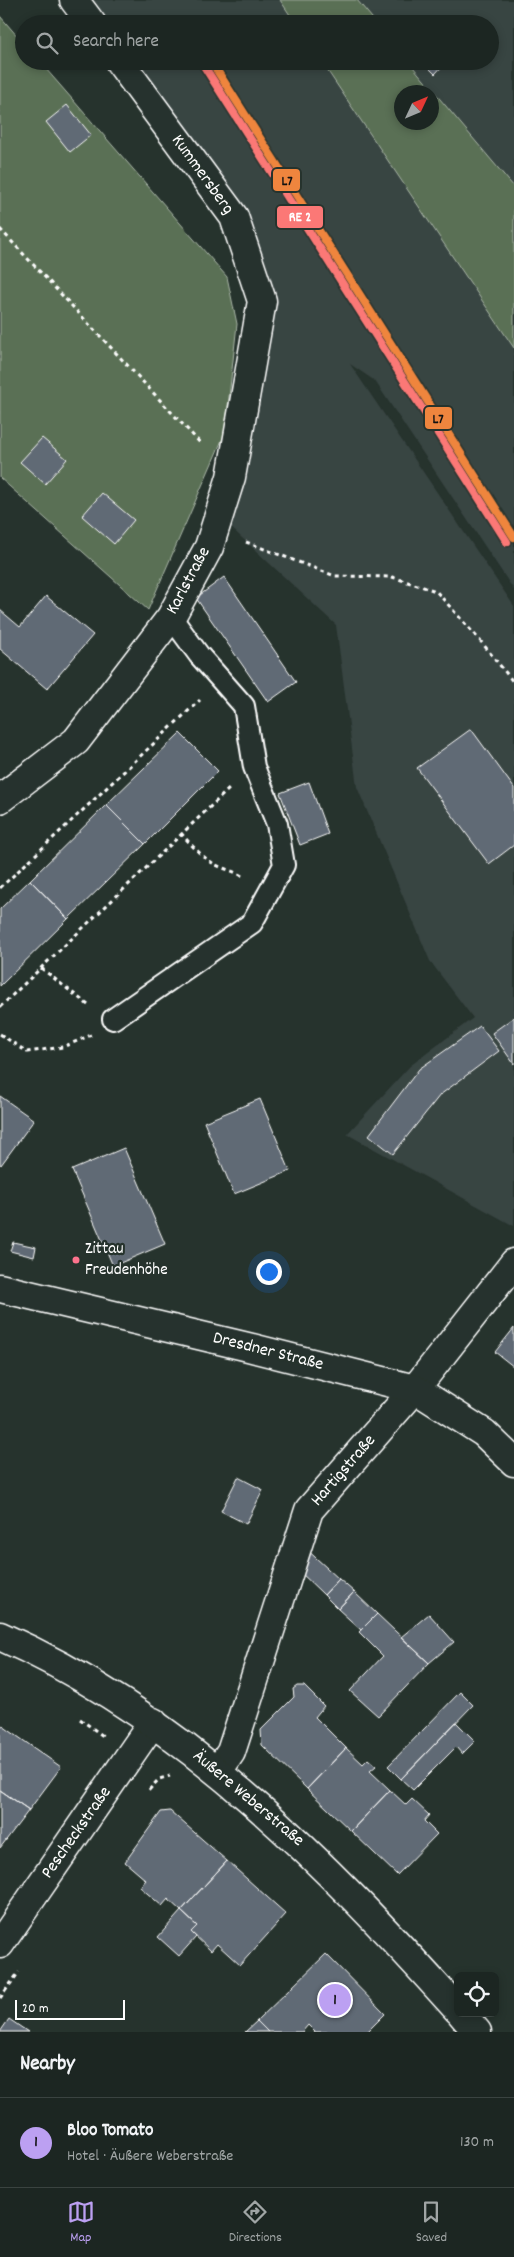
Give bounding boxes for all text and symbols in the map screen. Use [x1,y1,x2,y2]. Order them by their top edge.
search box [15,15,499,70]
icon: search [33,29,61,57]
text: Search here [73,29,159,56]
north arrow [394,85,439,130]
street label: Kummersberg [164,130,240,220]
line badge: L7 [272,168,301,192]
text: L7 [281,172,293,192]
line badge: RE 2 [276,205,324,229]
text: RE 2 [289,208,311,228]
line badge: L7 [424,406,453,430]
text: L7 [432,410,444,430]
street label: Karlstraße [161,543,217,619]
place label: Zittau Freudenhöhe [85,1238,168,1283]
marker: Zittau Freudenhöhe [71,1255,81,1265]
your location [256,1259,282,1285]
street label: Dresdner Straße [210,1326,326,1378]
street label: Hartigstraße [306,1430,382,1512]
street label: Äußere Weberstraße [187,1745,309,1853]
street label: Pescheckstraße [36,1782,118,1884]
map controls [454,1972,499,2017]
button: locate [454,1972,499,2017]
pin: 1 [319,1981,351,2019]
scale bar [15,1997,125,2020]
text: 20 m [22,1999,49,2019]
text: Nearby [20,2050,75,2080]
text: Bloo Tomato [67,2118,154,2145]
text: 1 [34,2131,38,2154]
text: 130 m [460,2131,494,2154]
text: Hotel · Äußere Weberstraße [67,2145,233,2168]
tab: Map [67,2198,95,2248]
tab: Directions [229,2198,282,2248]
tab: Saved [416,2198,447,2248]

